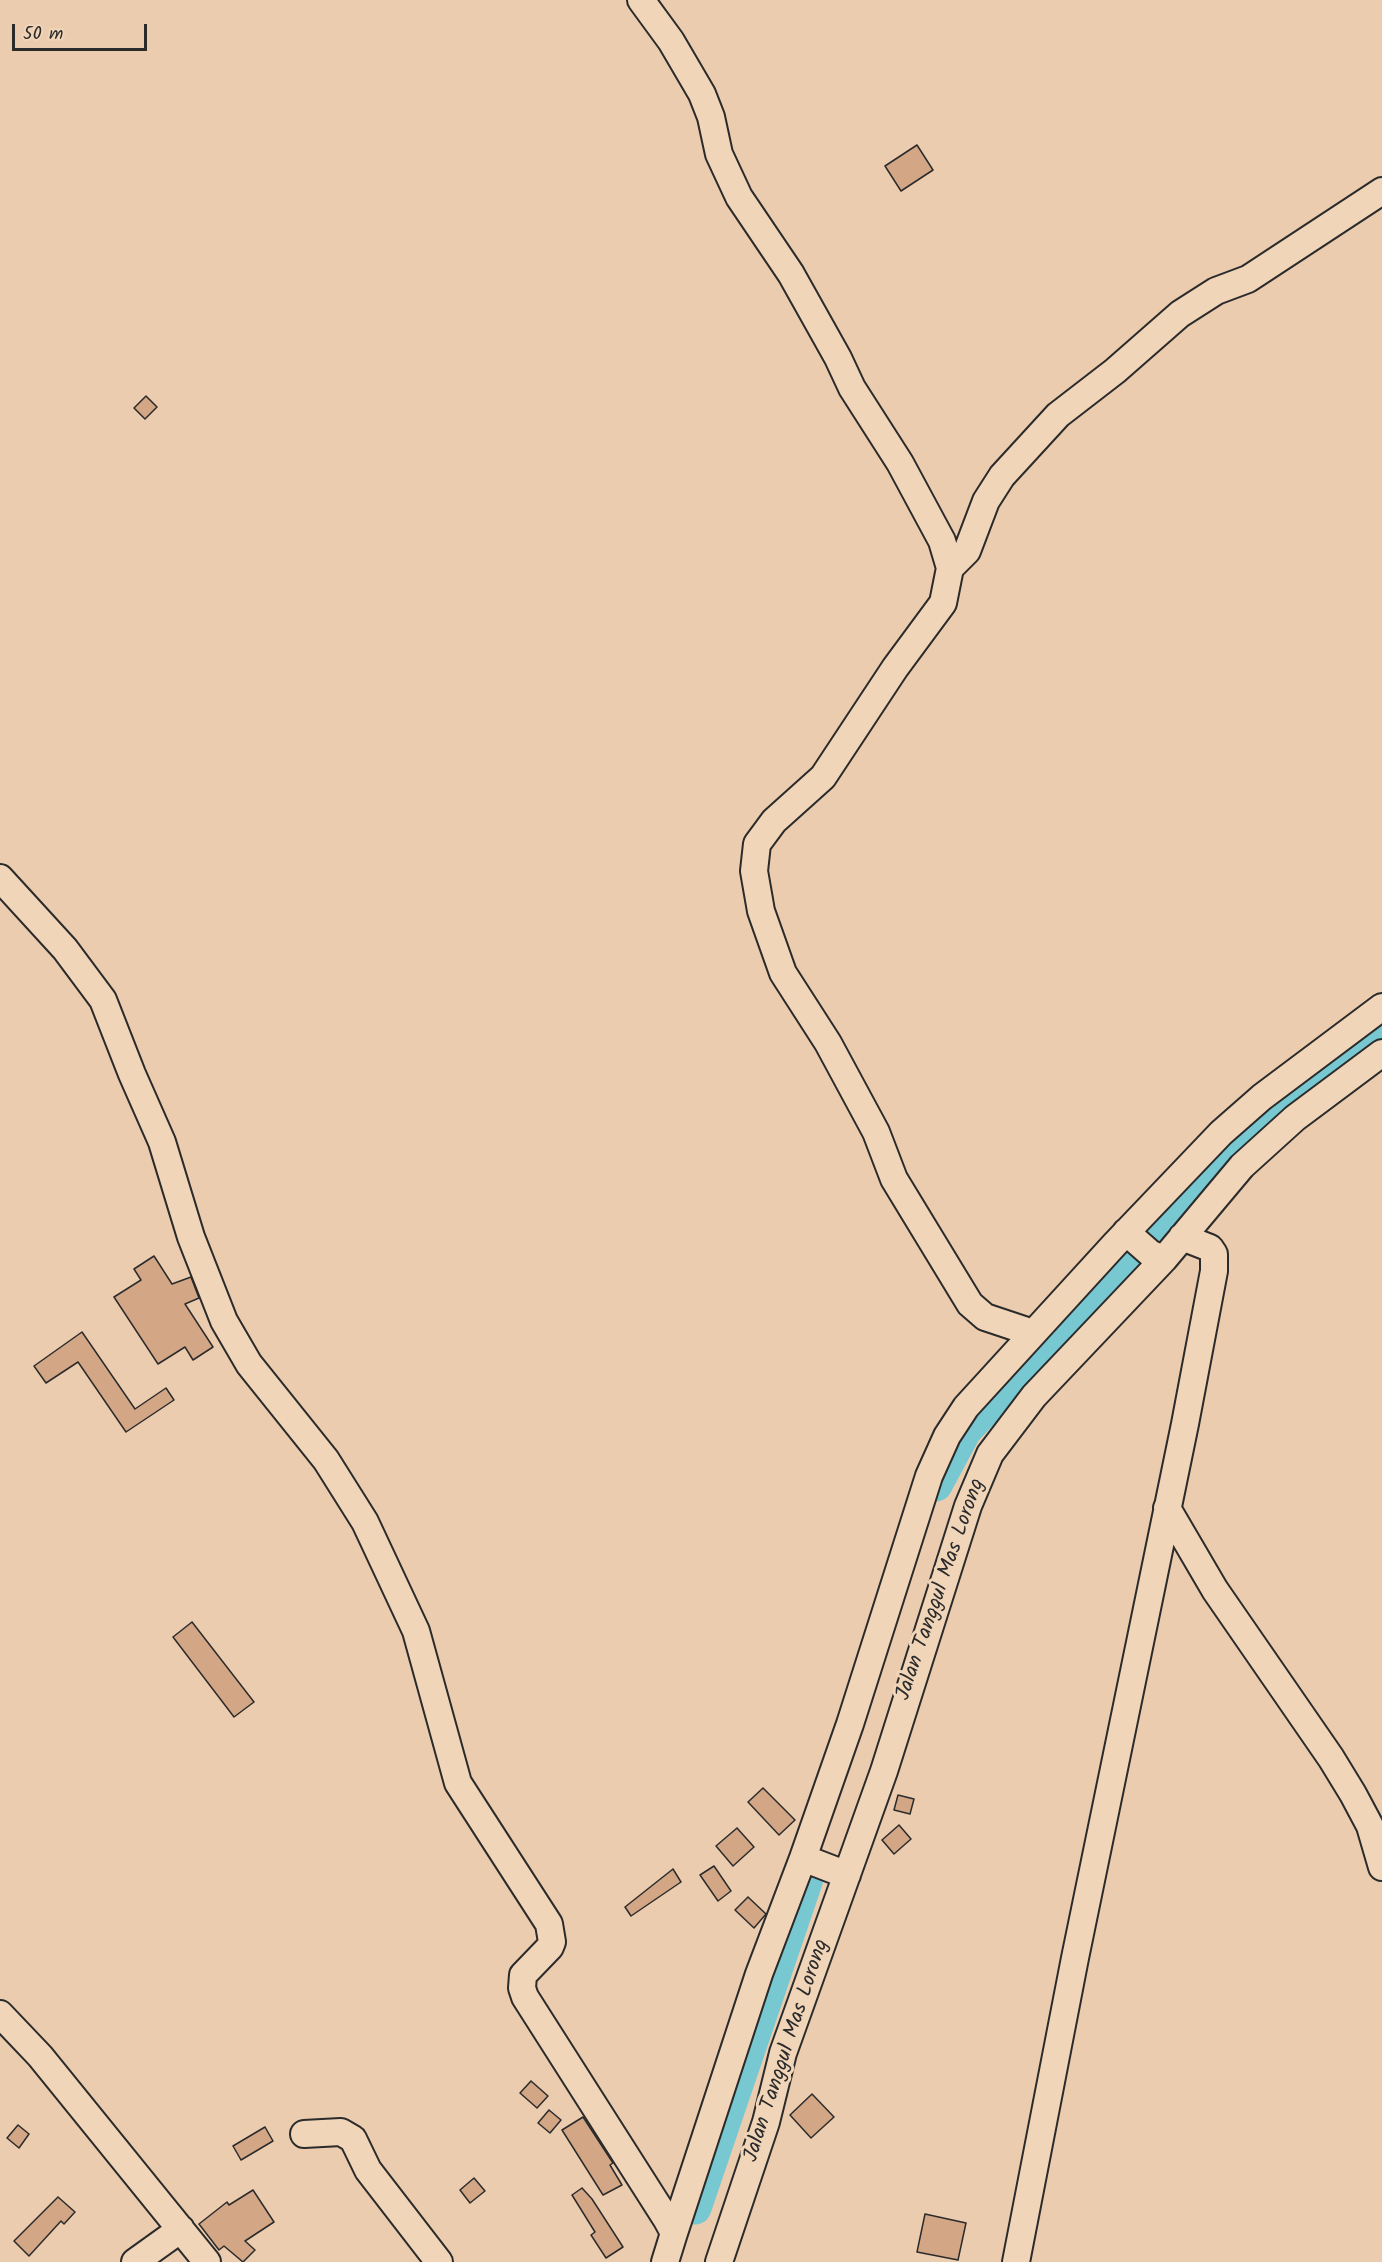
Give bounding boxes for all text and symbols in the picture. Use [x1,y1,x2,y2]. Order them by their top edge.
scale bar [15,12,150,50]
text: 50 m [23,20,63,49]
street label: Jalan Tanggul Mas Lorong [892,1476,992,1704]
street label: Jalan Tanggul Mas Lorong [740,1937,836,2165]

